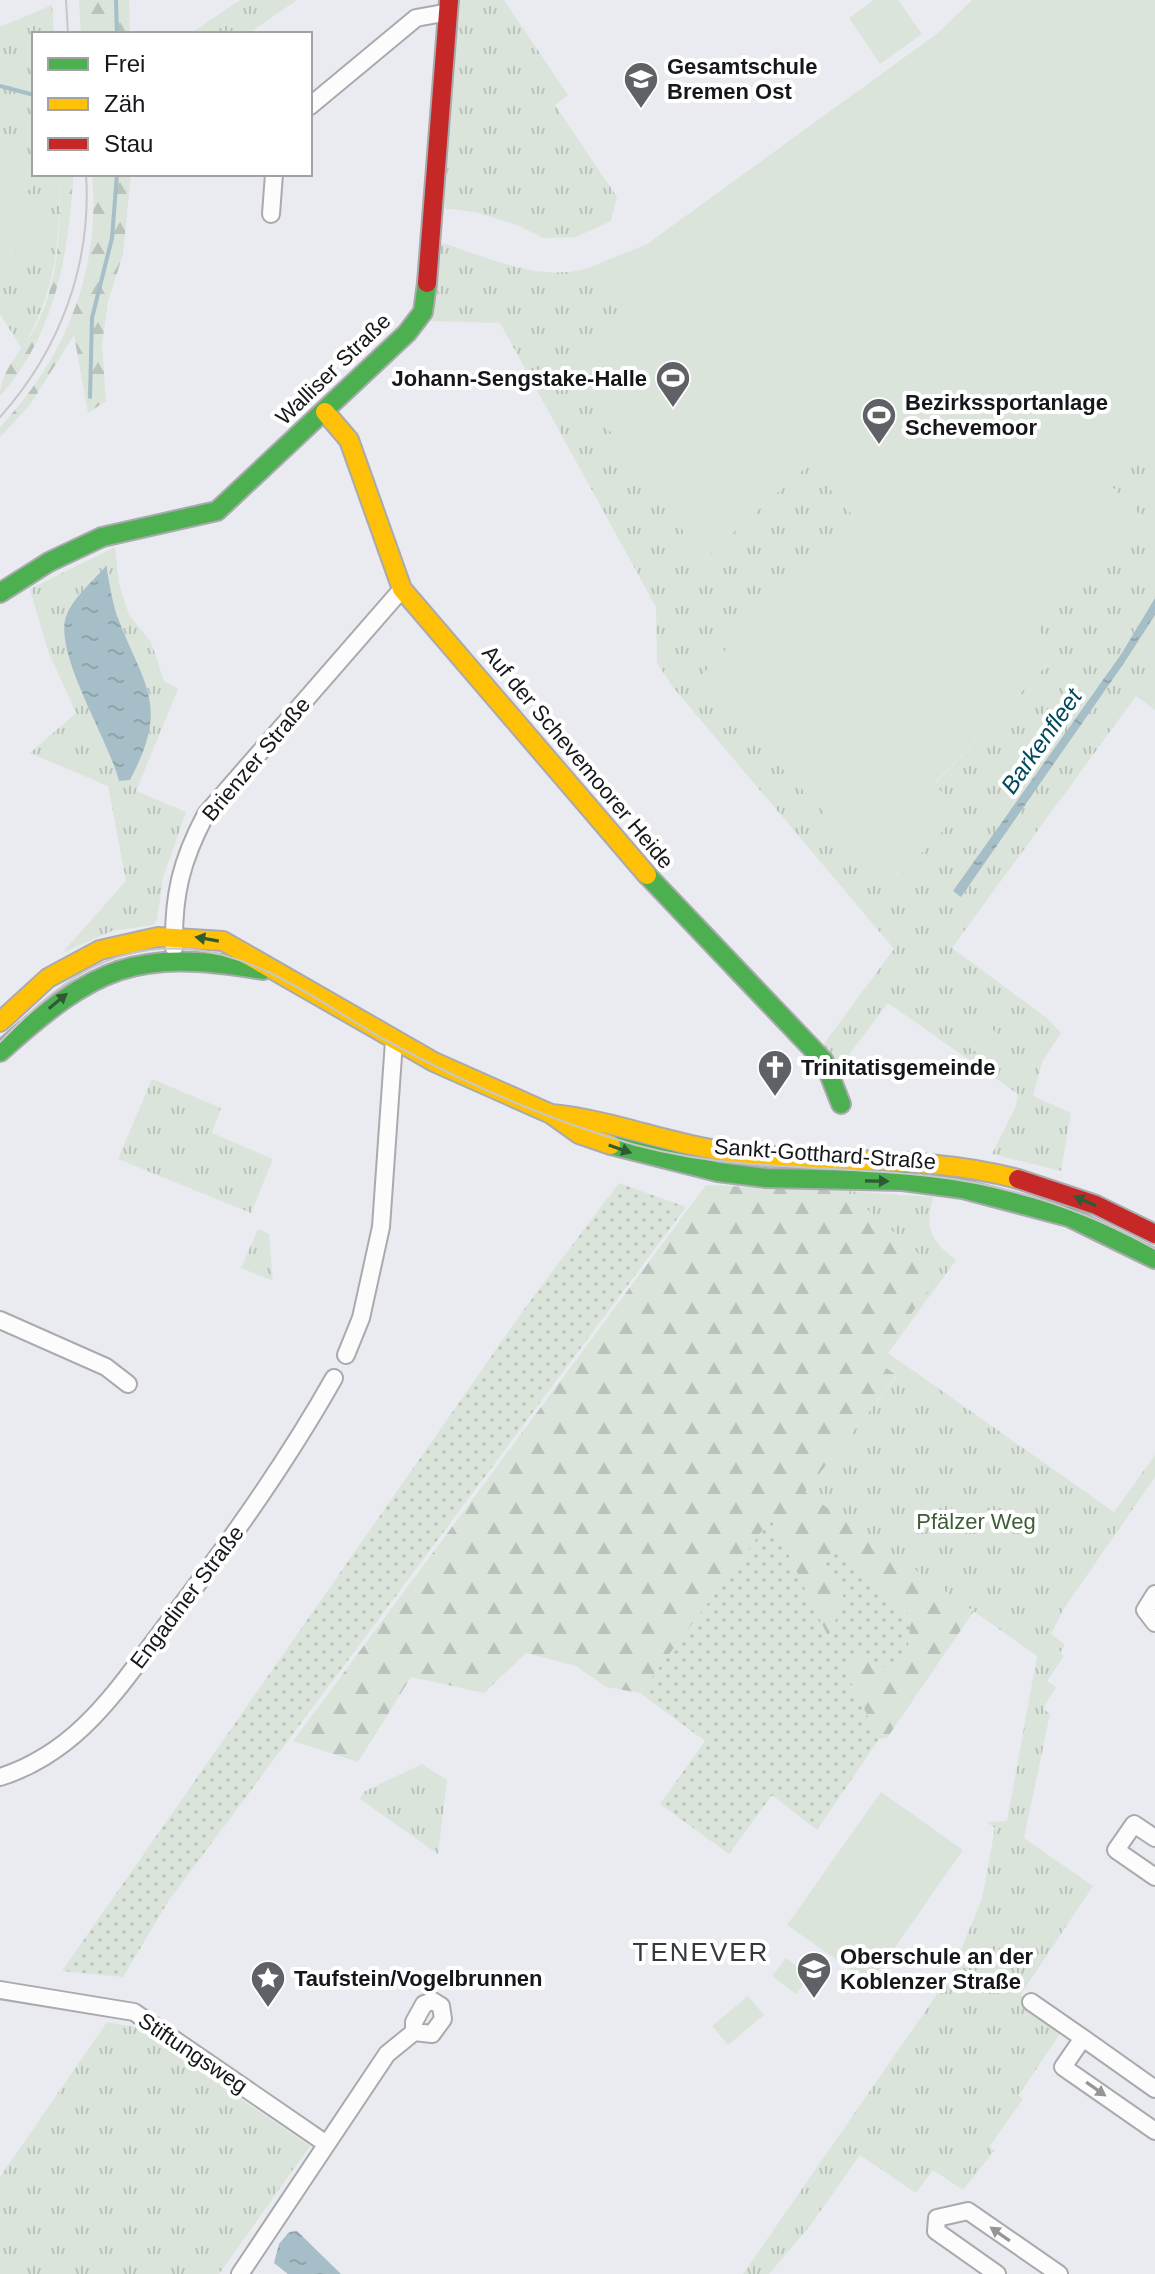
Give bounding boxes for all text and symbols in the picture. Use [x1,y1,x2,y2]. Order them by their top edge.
legend [32,32,312,176]
text: Frei [104,50,145,77]
place label: Gesamtschule Bremen Ost [667,54,817,104]
school or university icon: Gesamtschule Bremen Ost [622,60,660,110]
text: Zäh [104,90,145,117]
text: Stau [104,130,153,157]
street label: Walliser Straße [271,308,395,430]
sports icon: Johann-Sengstake-Halle [654,359,692,409]
place label: Johann-Sengstake-Halle [391,366,647,391]
place label: Bezirkssportanlage Schevemoor [905,390,1108,440]
sports icon: Bezirkssportanlage Schevemoor [860,396,898,446]
street label: Auf der Schevemoorer Heide [477,640,679,874]
water label: Barkenfleet [995,682,1088,798]
street label: Brienzer Straße [197,692,315,826]
one-way arrow [194,932,219,944]
one-way arrow [49,992,68,1010]
church icon: Trinitatisgemeinde [756,1048,794,1098]
place label: Trinitatisgemeinde [801,1055,995,1080]
street label: Sankt-Gotthard-Straße [713,1134,937,1174]
one-way arrow [608,1143,632,1155]
one-way arrow [865,1174,890,1187]
one-way arrow [1073,1195,1096,1208]
park label: Pfälzer Weg [916,1509,1036,1534]
street label: Engadiner Straße [125,1521,249,1673]
district label: TENEVER [633,1937,769,1967]
place label: Oberschule an der Koblenzer Straße [840,1944,1034,1994]
school or university icon: Oberschule an der Koblenzer Straße [795,1950,833,2000]
place icon: Taufstein/Vogelbrunnen [249,1959,287,2009]
place label: Taufstein/Vogelbrunnen [294,1966,543,1991]
street label: Stiftungsweg [134,2007,252,2099]
one-way arrow [1086,2081,1107,2096]
one-way arrow [990,2227,1011,2242]

